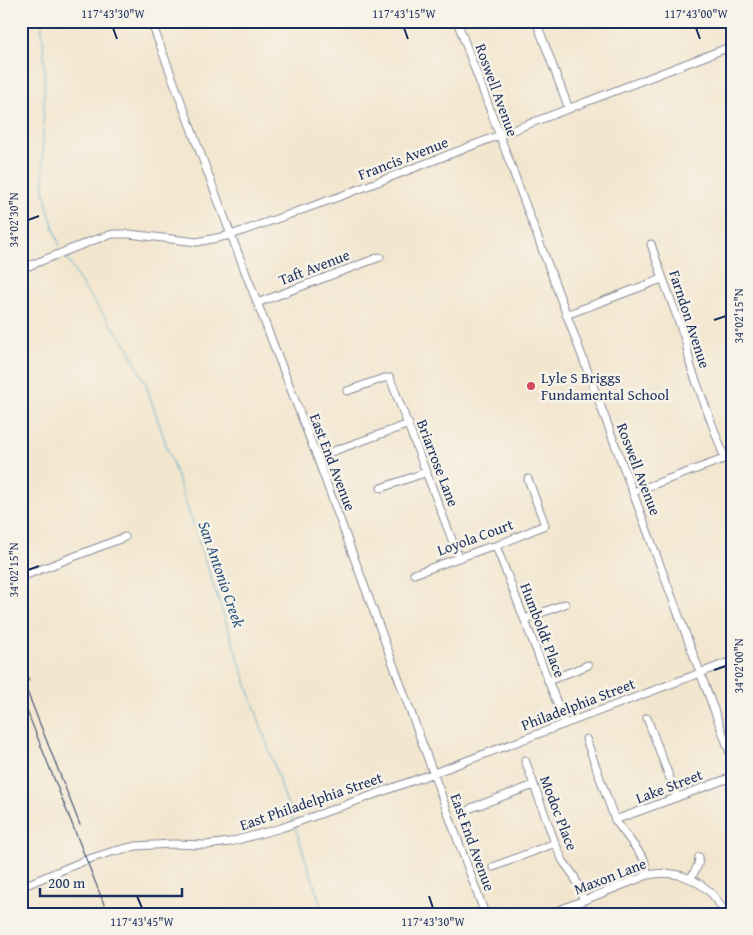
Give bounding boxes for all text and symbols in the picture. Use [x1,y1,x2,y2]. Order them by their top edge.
text: 117°43'30"W [81,5,145,22]
text: 117°43'15"W [372,5,436,22]
text: 117°43'00"W [664,5,728,22]
street label: Roswell Avenue [470,41,524,139]
street label: Francis Avenue [355,131,451,185]
text: 34°02'30"N [5,192,22,248]
street label: Taft Avenue [275,244,353,290]
street label: Farndon Avenue [664,267,716,371]
text: 34°02'15"N [730,288,747,344]
place label: Lyle S Briggs Fundamental School [541,367,669,405]
marker: Lyle S Briggs Fundamental School [525,380,537,392]
street label: East End Avenue [305,410,361,514]
street label: Briarrose Lane [412,416,464,510]
street label: Roswell Avenue [612,420,666,518]
street label: Loyola Court [434,513,517,561]
water label: San Antonio Creek [193,518,252,631]
text: 34°02'15"N [5,542,22,598]
street label: Humboldt Place [515,580,571,680]
text: 34°02'00"N [730,638,747,694]
street label: Philadelphia Street [518,672,639,735]
street label: Lake Street [633,763,706,808]
street label: East Philadelphia Street [237,766,386,835]
street label: Modoc Place [535,773,583,853]
street label: East End Avenue [446,790,500,894]
street label: Maxon Lane [571,853,649,899]
scale bar [40,865,182,897]
text: 200 m [48,872,86,893]
text: 117°43'45"W [110,913,174,930]
text: 117°43'30"W [401,913,465,930]

